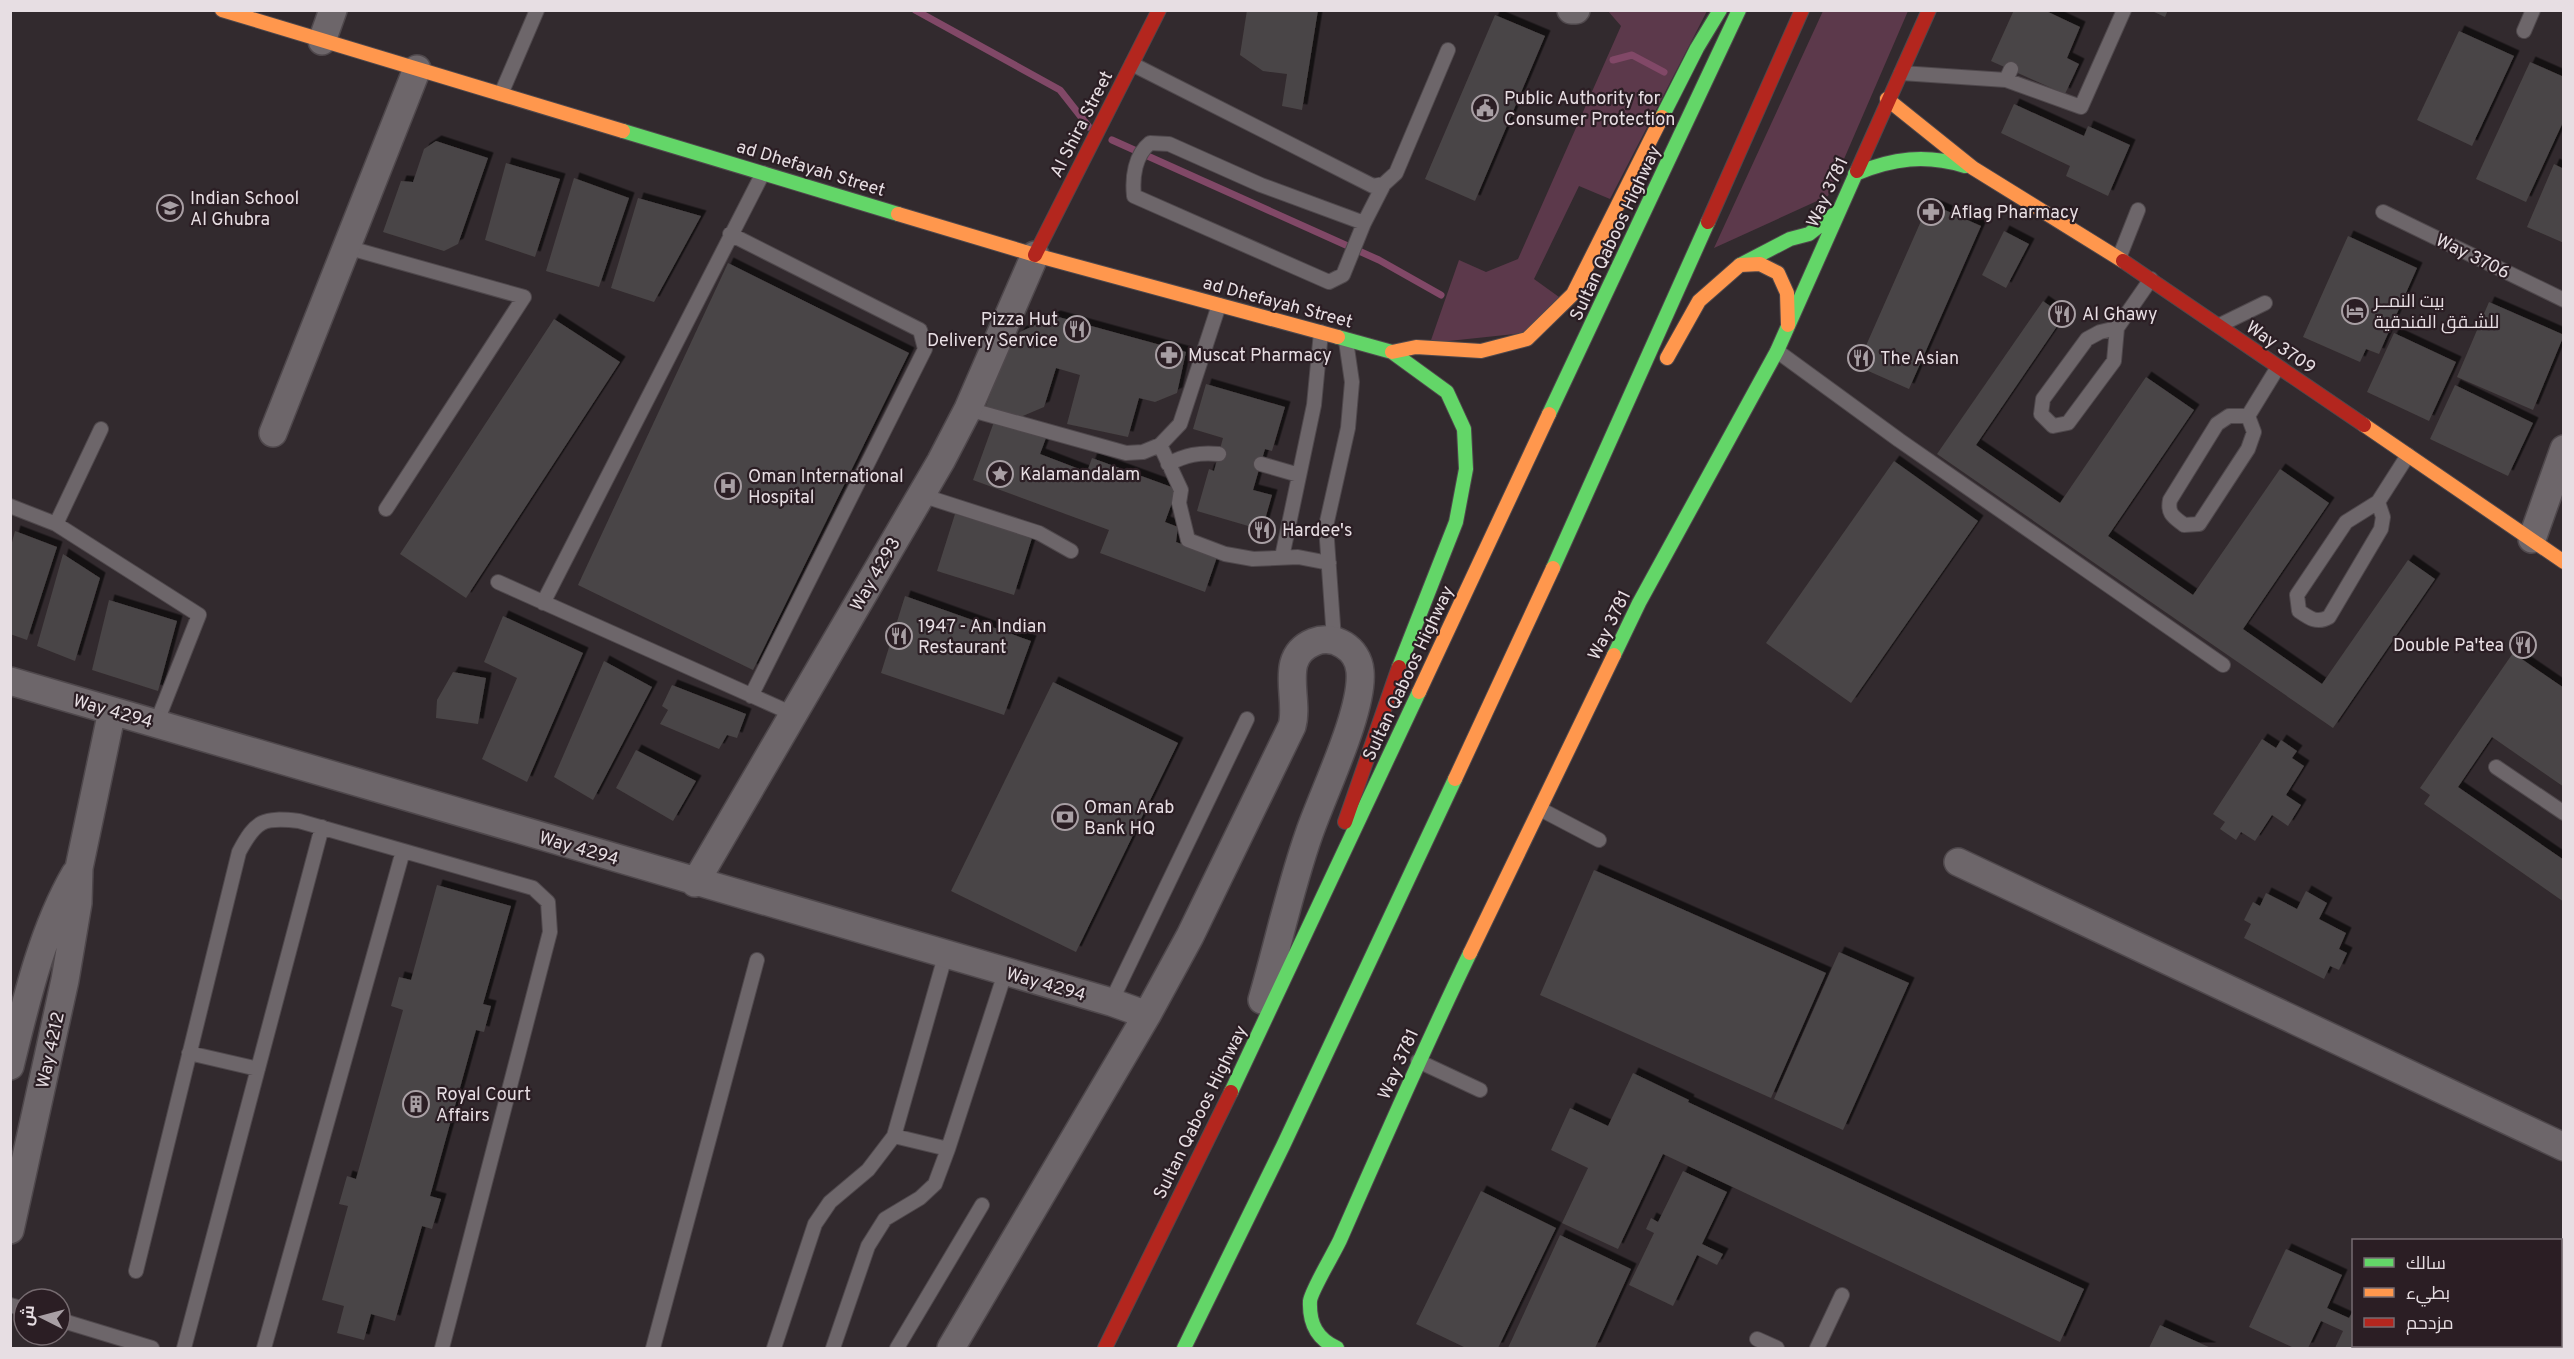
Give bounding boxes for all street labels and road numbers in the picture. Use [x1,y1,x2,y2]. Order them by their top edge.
street label: Al Shira Street [1046,68,1119,182]
street label: ad Dhefayah Street [734,136,888,203]
street label: Sultan Qaboos Highway [1566,142,1667,325]
street label: Way 3781 [1802,154,1855,232]
street label: Way 3706 [2431,230,2513,285]
street label: ad Dhefayah Street [1200,272,1355,334]
street label: Way 3709 [2241,316,2320,380]
street label: Way 4293 [846,534,907,616]
street label: Sultan Qaboos Highway [1359,582,1460,765]
street label: Way 3781 [1584,587,1637,664]
street label: Way 4294 [70,690,155,735]
street label: Way 4294 [536,827,621,872]
street label: Way 4294 [1003,963,1088,1008]
street label: Way 4212 [32,1010,71,1091]
street label: Sultan Qaboos Highway [1149,1022,1254,1203]
street label: Way 3781 [1374,1026,1425,1104]

